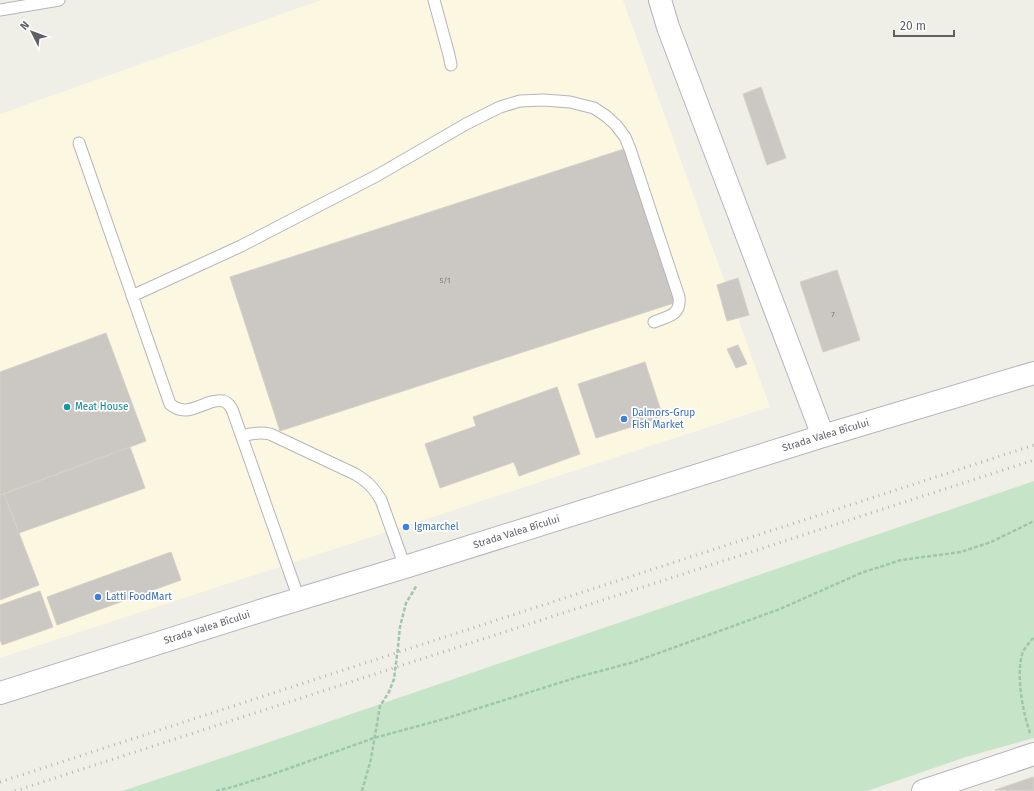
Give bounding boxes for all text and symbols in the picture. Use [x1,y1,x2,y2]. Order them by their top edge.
north arrow [12,12,52,52]
scale bar [894,12,954,38]
text: N [18,19,32,33]
text: 20 m [900,19,926,33]
house number: 5/1 [440,276,451,285]
house number: 7 [831,310,835,319]
place label: Meat House [75,401,128,413]
marker: Meat House [62,402,72,412]
place label: Dalmors-Grup Fish Market [632,407,695,431]
marker: Dalmors-Grup Fish Market [619,414,629,424]
street label: Strada Valea Bîcului [781,417,871,454]
street label: Strada Valea Bîcului [472,513,561,551]
place label: Igmarchel [414,521,459,533]
marker: Igmarchel [401,522,411,532]
place label: Latti FoodMart [106,591,172,603]
marker: Latti FoodMart [93,592,103,602]
street label: Strada Valea Bîcului [162,608,252,647]

